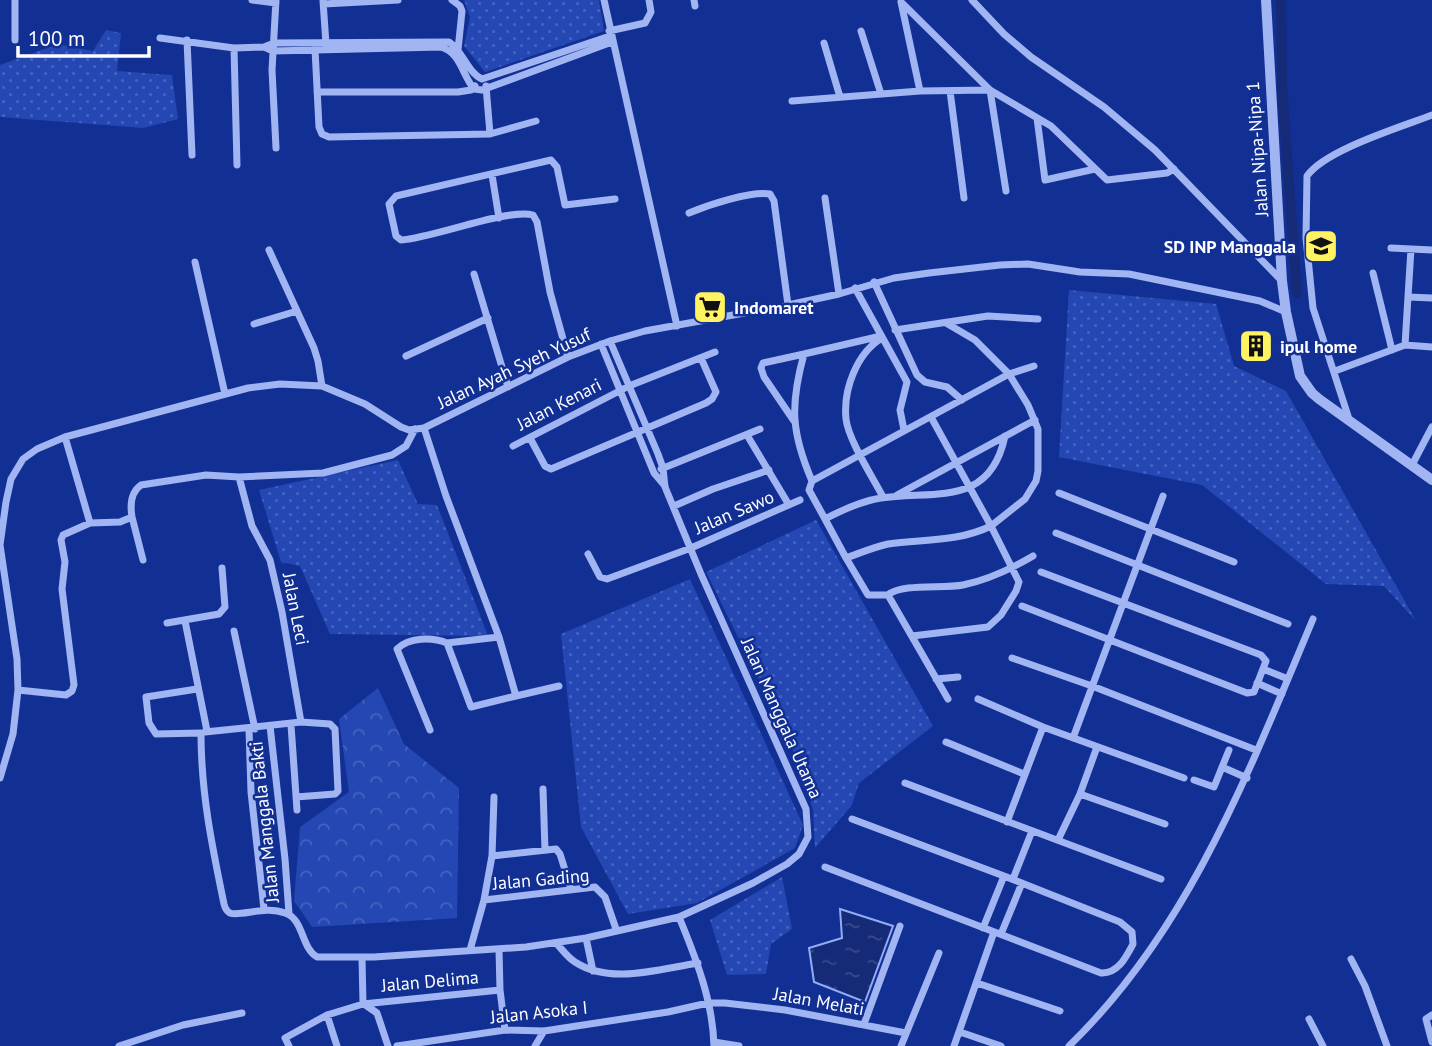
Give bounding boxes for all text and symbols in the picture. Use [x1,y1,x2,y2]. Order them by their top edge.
scale bar [18,14,149,58]
text: 100 m [28,25,85,52]
street label: Jalan Nipa-Nipa 1 [1241,81,1273,218]
school or university icon: SD INP Manggala [1302,227,1340,265]
place label: SD INP Manggala [1164,235,1296,258]
supermarket icon: Indomaret [691,288,729,326]
place label: Indomaret [734,296,814,319]
street label: Jalan Ayah Syeh Yusuf [433,322,596,414]
building icon: ipul home [1237,327,1275,365]
place label: ipul home [1280,335,1357,358]
street label: Jalan Kenari [512,373,605,436]
street label: Jalan Sawo [690,485,777,539]
street label: Jalan Leci [278,570,314,647]
street label: Jalan Manggala Utama [736,633,828,802]
street label: Jalan Manggala Bakti [244,740,284,905]
street label: Jalan Gading [491,863,590,895]
street label: Jalan Delima [379,965,480,997]
street label: Jalan Melati [771,982,866,1020]
street label: Jalan Asoka I [488,995,589,1029]

